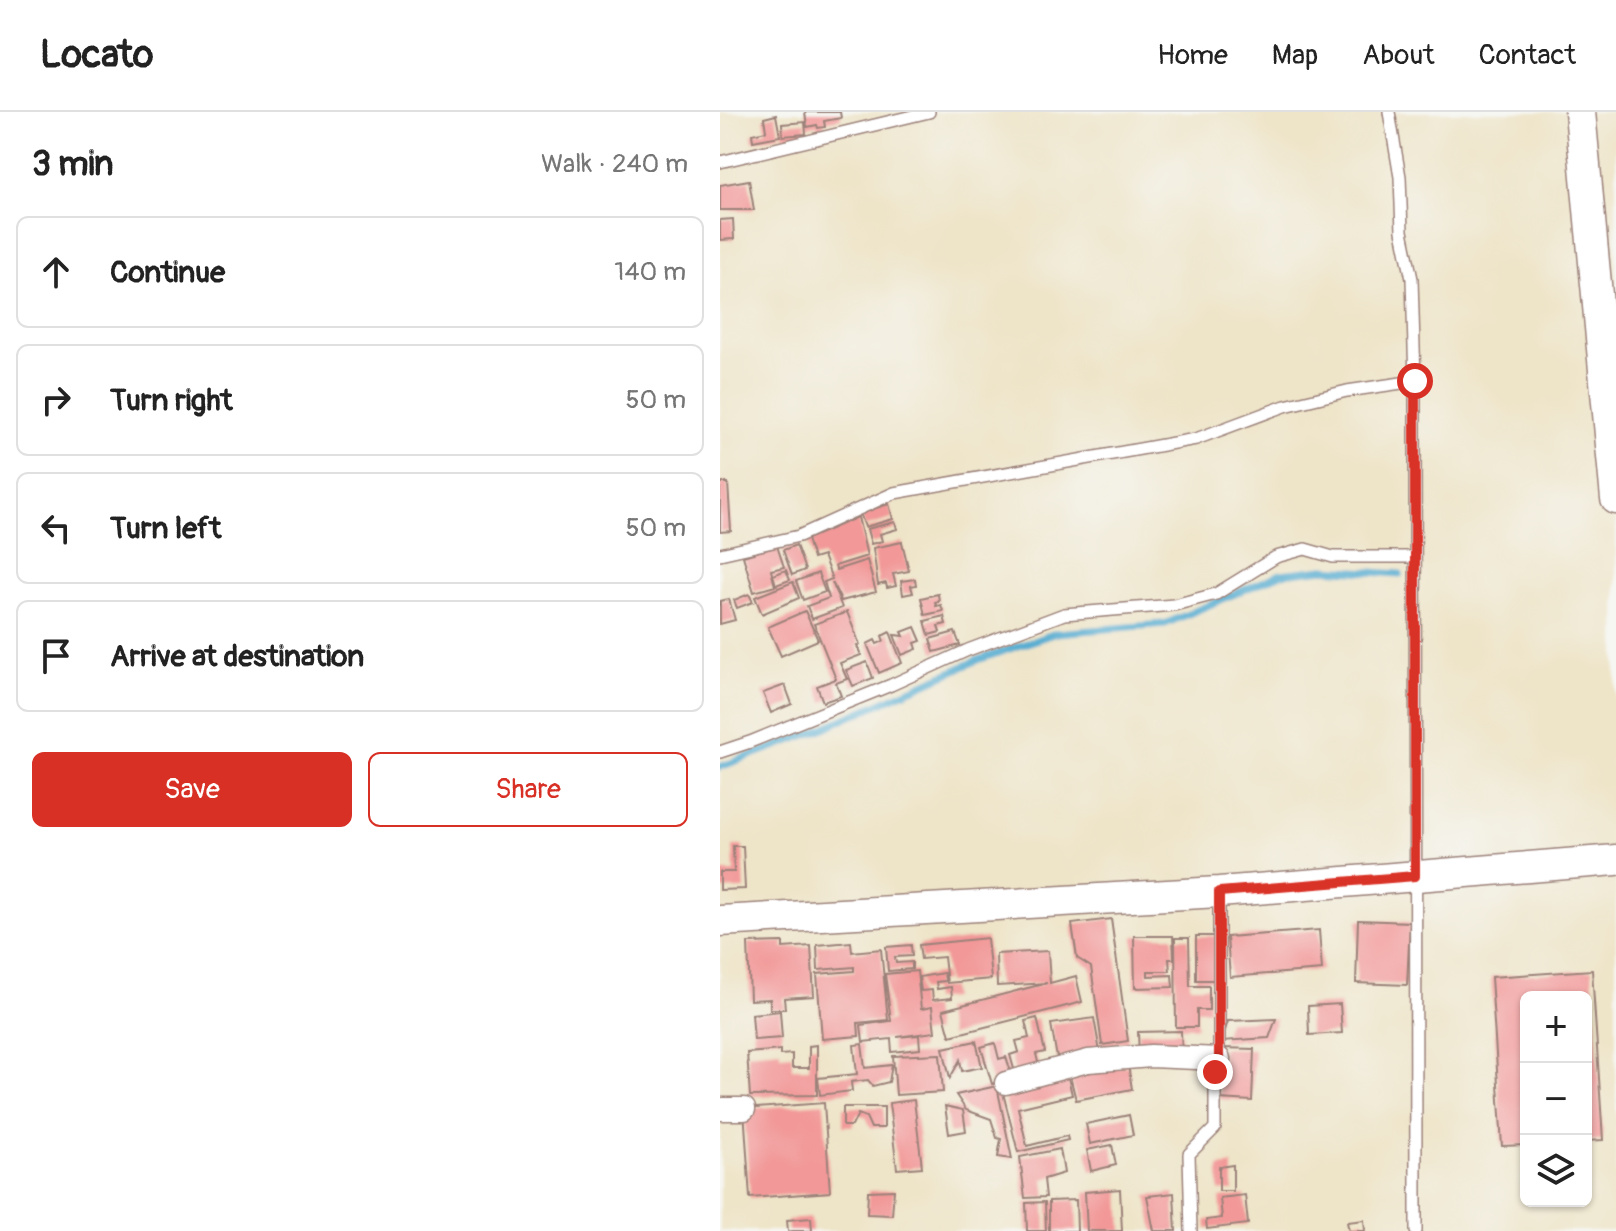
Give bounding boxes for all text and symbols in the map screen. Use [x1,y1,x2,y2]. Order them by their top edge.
text: Locato [40,31,153,79]
text: Home [1157,38,1228,73]
text: Map [1272,38,1318,73]
text: About [1362,38,1435,73]
text: Contact [1479,38,1576,73]
text: 3 min [32,143,114,186]
text: Walk · 240 m [541,148,688,180]
icon: ahead [34,250,78,294]
text: Continue [110,254,225,291]
text: 140 m [614,256,686,288]
route start [1397,363,1433,399]
icon: right [34,378,78,422]
text: Turn right [110,382,233,419]
text: 50 m [625,384,686,416]
icon: left [34,506,78,550]
text: Turn left [110,510,221,547]
text: 50 m [625,512,686,544]
icon: arrive [34,634,78,678]
text: Arrive at destination [110,638,364,675]
button: Save [32,752,352,827]
button: Share [368,752,688,827]
map controls [1520,991,1592,1207]
button: + [1520,991,1592,1063]
route end [1197,1054,1233,1090]
button: − [1520,1063,1592,1135]
button: layers [1520,1135,1592,1207]

